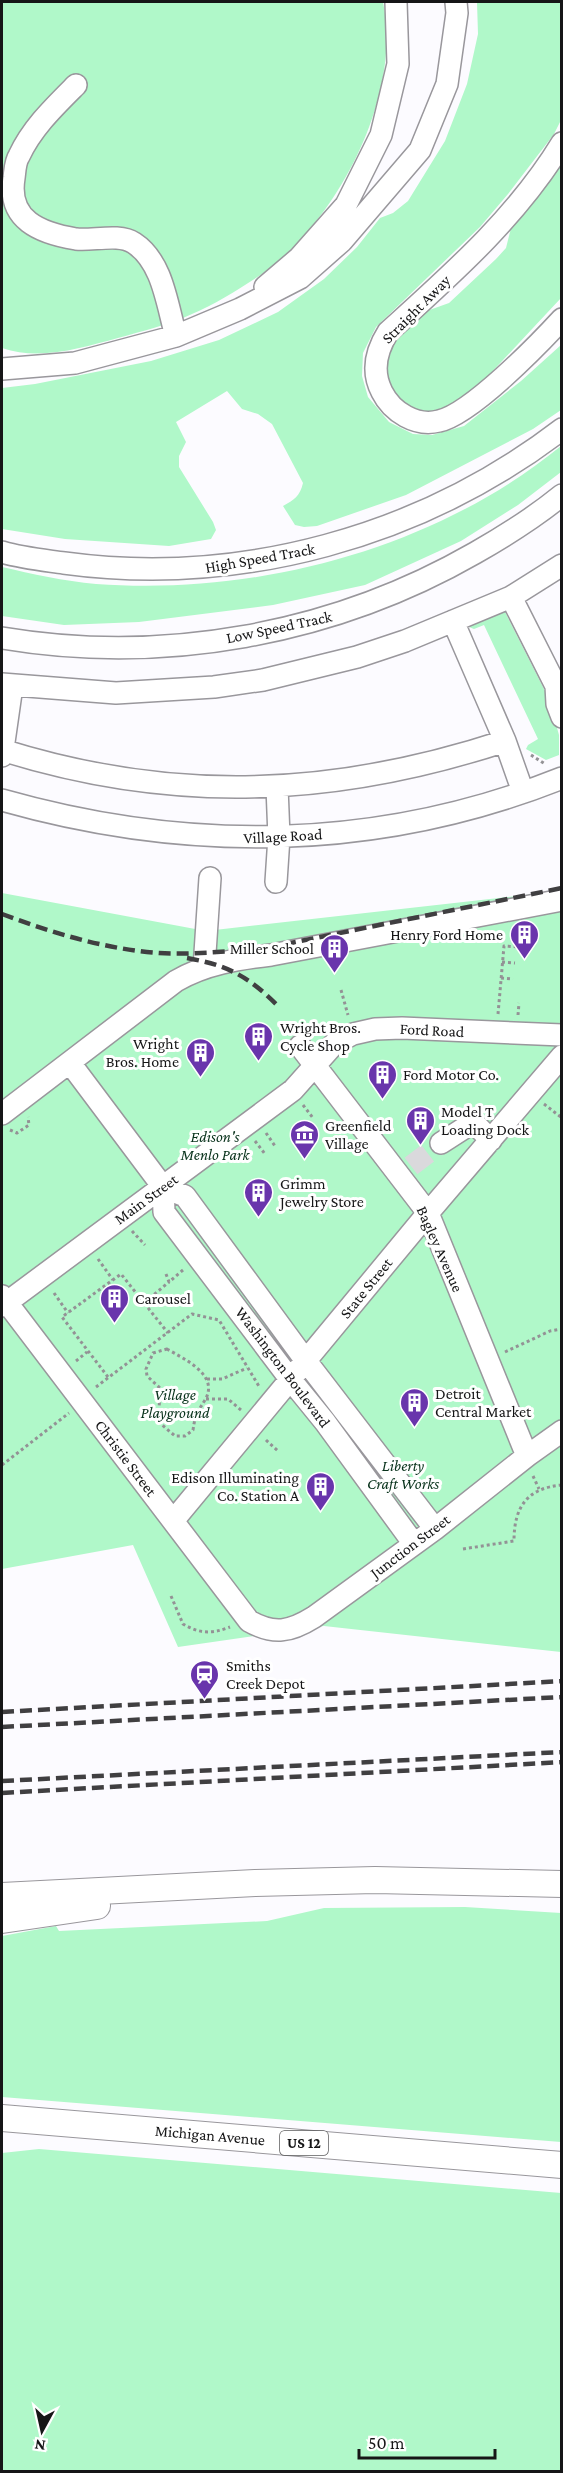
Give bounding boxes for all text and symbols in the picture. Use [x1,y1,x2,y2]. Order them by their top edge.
street label: Straight Away [378,271,455,347]
street label: High Speed Track [204,540,317,577]
street label: Low Speed Track [225,607,334,647]
street label: Village Road [243,825,324,848]
building icon: Henry Ford Home [508,918,540,960]
place label: Henry Ford Home [390,926,503,944]
building icon: Miller School [319,932,351,974]
place label: Miller School [230,940,314,957]
place label: Wright Bros. Cycle Shop [280,1019,361,1055]
building icon: Wright Bros. Cycle Shop [243,1020,275,1062]
street label: Ford Road [399,1020,465,1040]
place label: Wright Bros. Home [106,1035,180,1070]
building icon: Wright Bros. Home [184,1036,216,1078]
building icon: Ford Motor Co. [366,1058,398,1100]
place label: Ford Motor Co. [403,1066,499,1083]
place label: Model T Loading Dock [441,1103,529,1139]
building icon: Model T Loading Dock [404,1104,436,1146]
place label: Greenfield Village [325,1117,392,1153]
museum icon: Greenfield Village [288,1118,320,1160]
park label: Edison's Menlo Park [180,1128,250,1163]
street label: Main Street [111,1170,181,1228]
place label: Grimm Jewelry Store [278,1175,364,1211]
building icon: Grimm Jewelry Store [243,1176,275,1218]
street label: Bagley Avenue [412,1203,467,1295]
street label: State Street [336,1254,396,1322]
building icon: Carousel [98,1282,130,1324]
place label: Carousel [135,1290,191,1307]
street label: Washington Boulevard [231,1303,334,1432]
place label: Detroit Central Market [435,1385,532,1420]
park label: Village Playground [140,1386,210,1422]
building icon: Detroit Central Market [398,1386,430,1428]
street label: Christie Street [92,1416,161,1500]
park label: Liberty Craft Works [367,1457,439,1493]
place label: Edison Illuminating Co. Station A [171,1469,300,1504]
building icon: Edison Illuminating Co. Station A [304,1470,336,1512]
street label: Junction Street [365,1510,454,1583]
place label: Smiths Creek Depot [226,1657,306,1693]
station icon: Smiths Creek Depot [189,1658,221,1700]
street label: Michigan Avenue [154,2122,266,2149]
road number: US 12 [280,2131,328,2155]
north arrow [12,2401,72,2461]
scale bar [359,2422,496,2460]
text: 50 m [368,2433,405,2453]
text: N [33,2436,47,2455]

